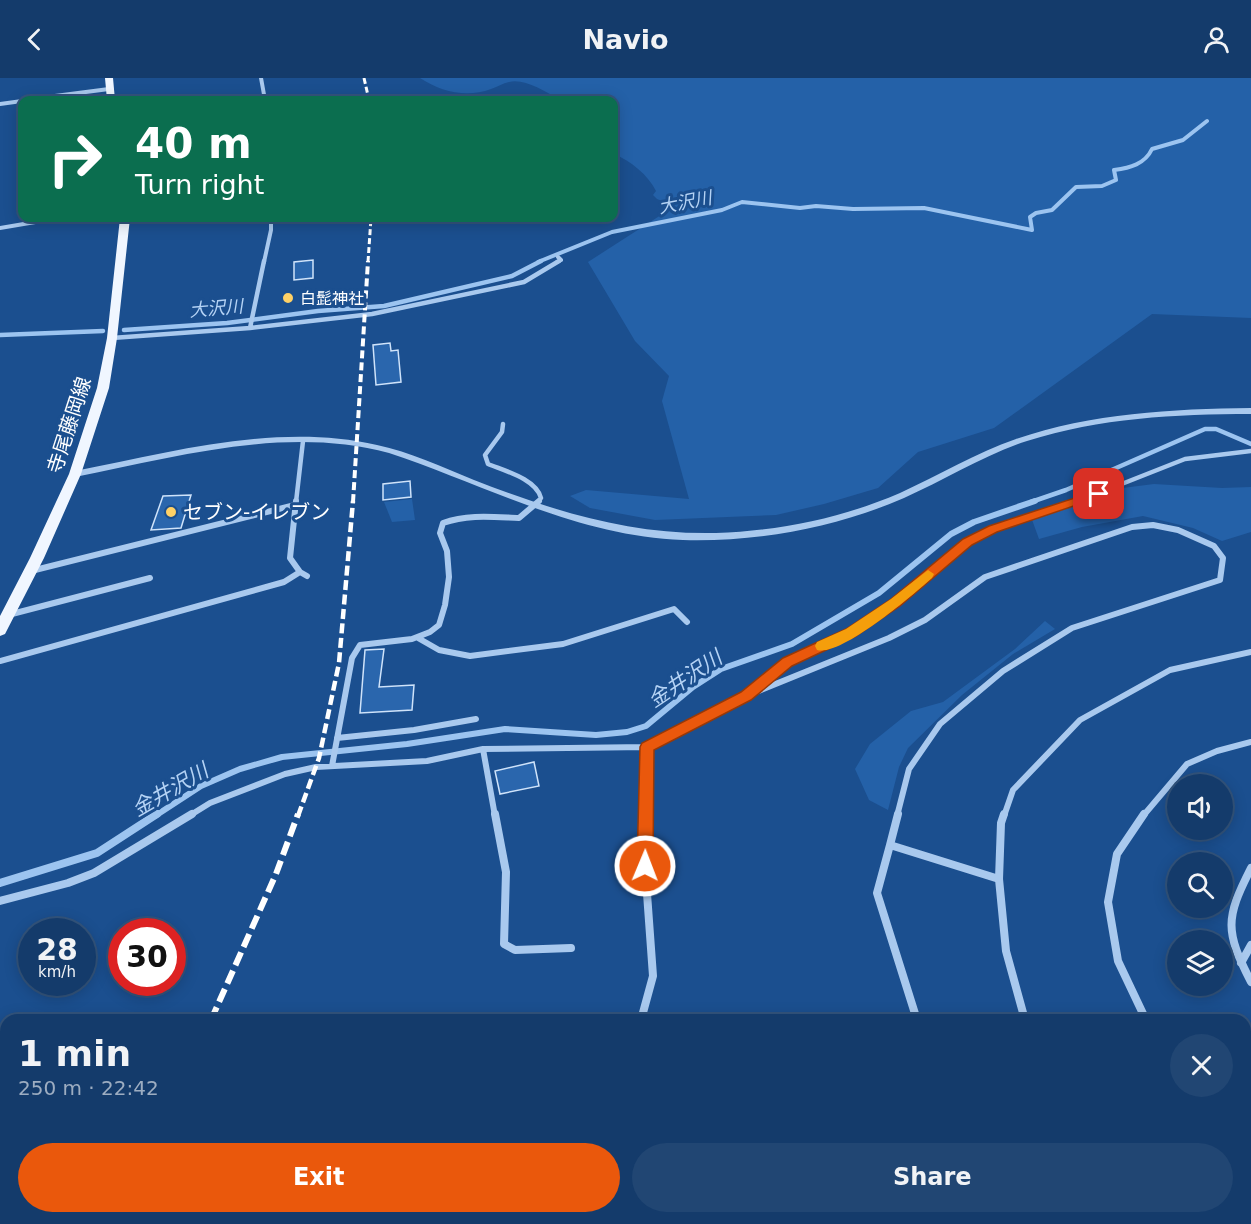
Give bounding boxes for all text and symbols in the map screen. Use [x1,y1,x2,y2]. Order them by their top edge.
icon: back [18,23,51,56]
icon: person [1200,23,1233,56]
text: Navio [582,24,669,55]
text: 40 m [135,119,252,168]
icon: right [36,120,114,198]
text: Turn right [135,169,264,200]
water label: 大沢川 [656,186,715,217]
place label: 白髭神社 [300,289,364,308]
marker: 白髭神社 [281,291,295,305]
water label: 大沢川 [188,295,246,321]
street label: 寺尾藤岡線 [42,374,96,476]
pin [1073,468,1124,519]
icon: arrive [1082,477,1115,510]
place label: セブン-イレブン [183,500,330,524]
marker: セブン-イレブン [164,505,178,519]
water label: 金井沢川 [643,644,728,712]
water label: 金井沢川 [128,758,214,821]
map controls [1167,774,1233,996]
button: sound [1167,774,1233,840]
position arrow [613,834,677,898]
button: search [1167,852,1233,918]
speed limit sign: 30 [108,918,186,996]
button: layers [1167,930,1233,996]
text: 28 [36,932,78,967]
text: km/h [38,963,76,981]
text: 1 min [18,1033,131,1074]
button: close [1170,1034,1233,1097]
text: 250 m · 22:42 [18,1076,159,1100]
button: Exit [18,1143,620,1212]
button: Share [632,1143,1233,1212]

